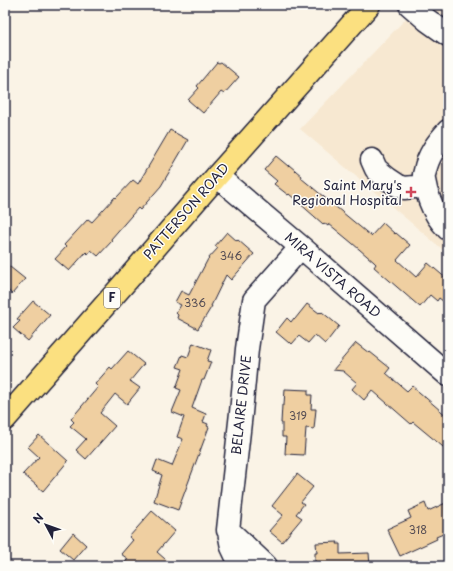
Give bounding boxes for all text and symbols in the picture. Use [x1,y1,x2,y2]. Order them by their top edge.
street label: PATTERSON ROAD [138,158,233,263]
place label: Saint Mary's Regional Hospital [292,175,402,209]
marker: Saint Mary's Regional Hospital [405,186,417,198]
street label: MIRA VISTA ROAD [281,228,386,322]
house number: 346 [220,247,242,264]
road number: F [104,288,120,308]
house number: 336 [184,294,206,311]
street label: BELAIRE DRIVE [226,354,255,456]
house number: 319 [289,407,307,424]
north arrow [26,505,66,545]
text: N [29,509,48,527]
house number: 318 [409,521,427,538]

